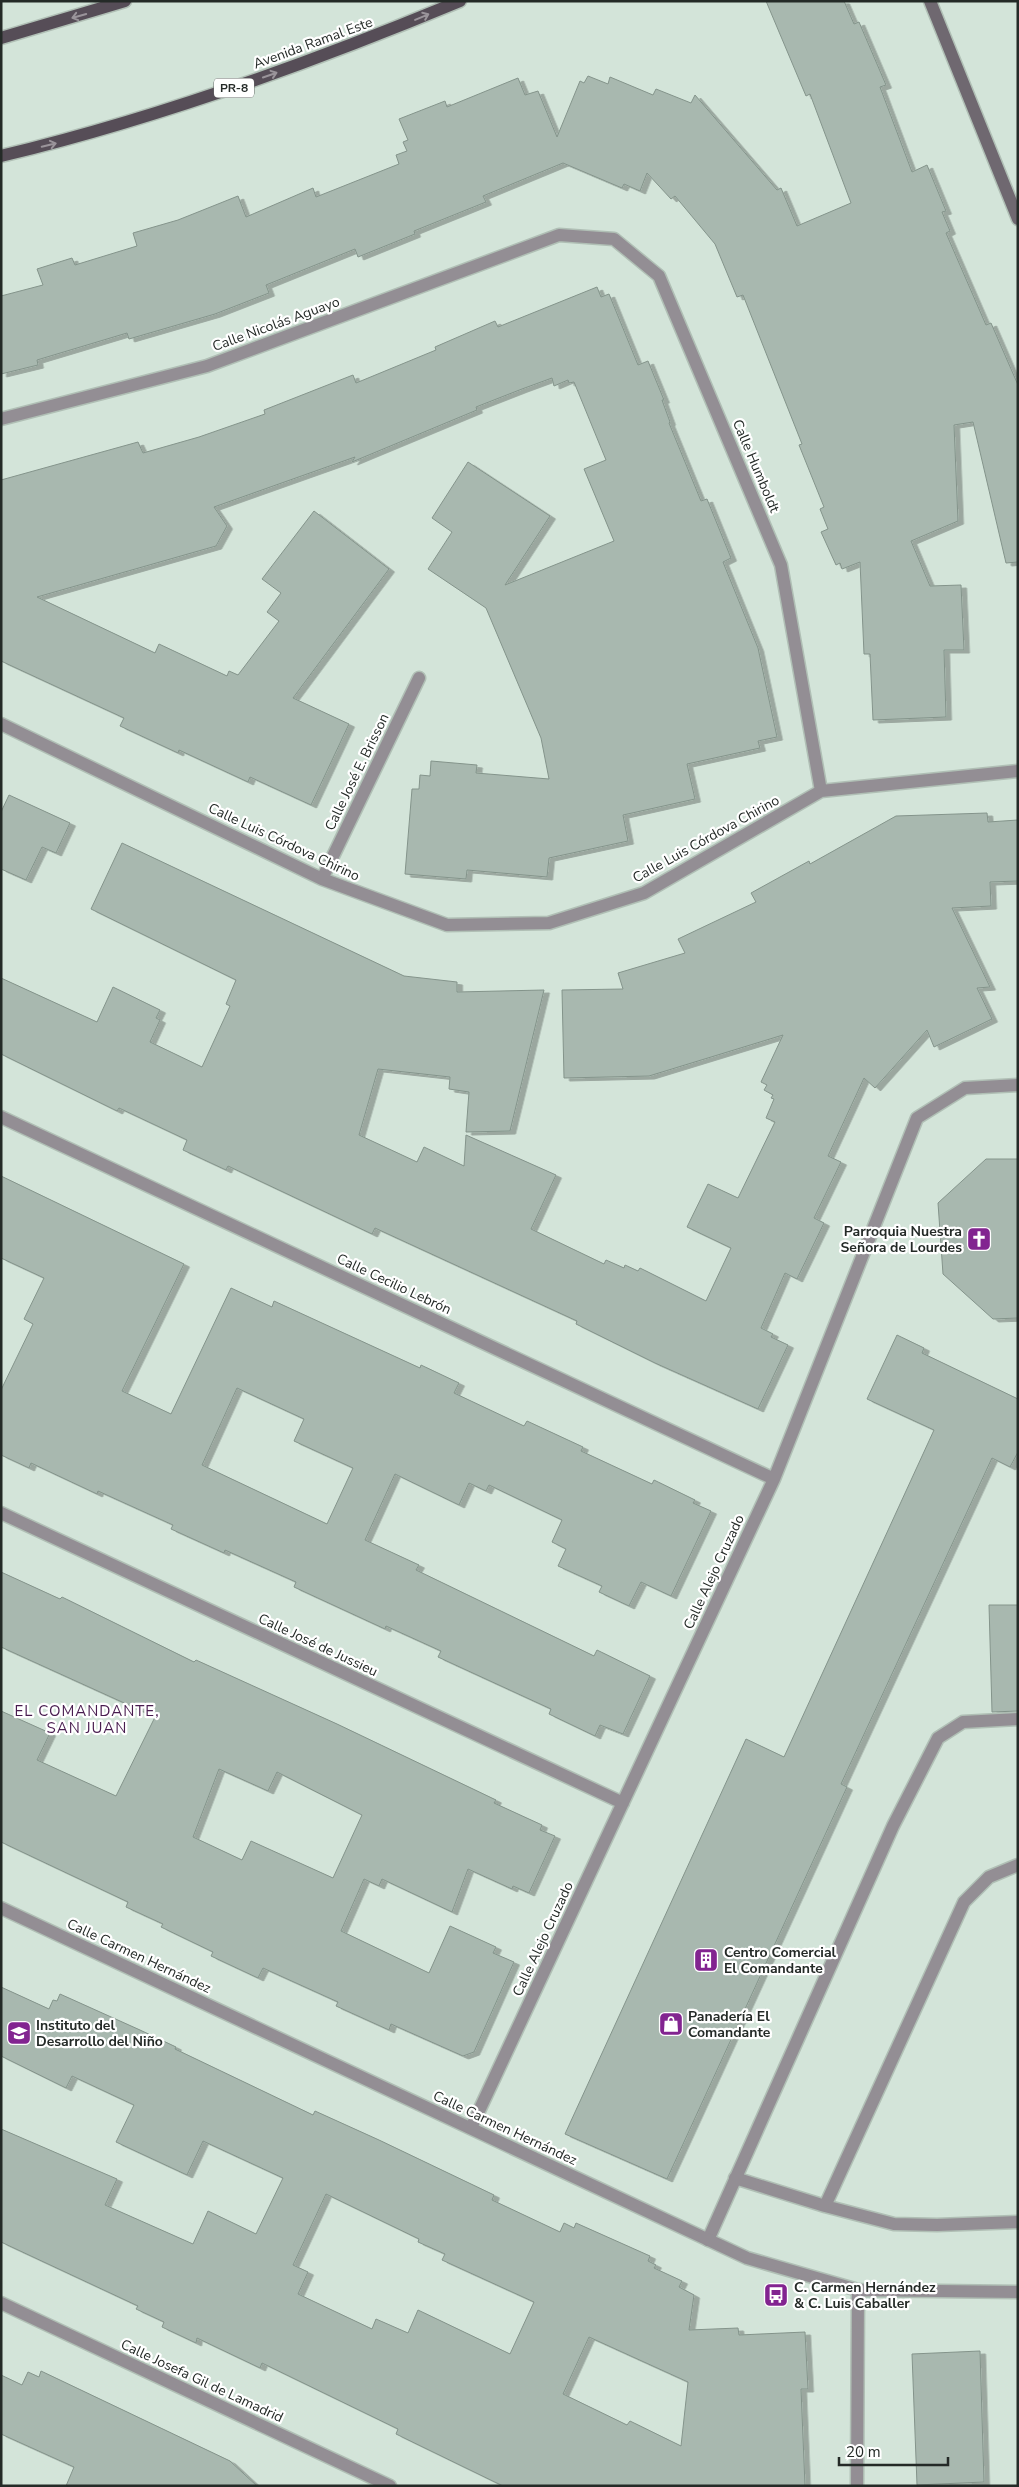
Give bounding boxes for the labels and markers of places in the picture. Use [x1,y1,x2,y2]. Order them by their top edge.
place label: Parroquia Nuestra Señora de Lourdes [841,1222,962,1257]
church icon: Parroquia Nuestra Señora de Lourdes [966,1226,992,1252]
place label: Centro Comercial El Comandante [724,1943,837,1978]
building icon: Centro Comercial El Comandante [693,1947,719,1973]
place label: Panadería El Comandante [688,2007,771,2042]
shop icon: Panadería El Comandante [658,2011,684,2037]
place label: Instituto del Desarrollo del Niño [36,2016,163,2051]
school or university icon: Instituto del Desarrollo del Niño [6,2020,32,2046]
place label: C. Carmen Hernández & C. Luis Caballer [794,2278,936,2313]
bus stop icon: C. Carmen Hernández & C. Luis Caballer [763,2282,789,2308]

